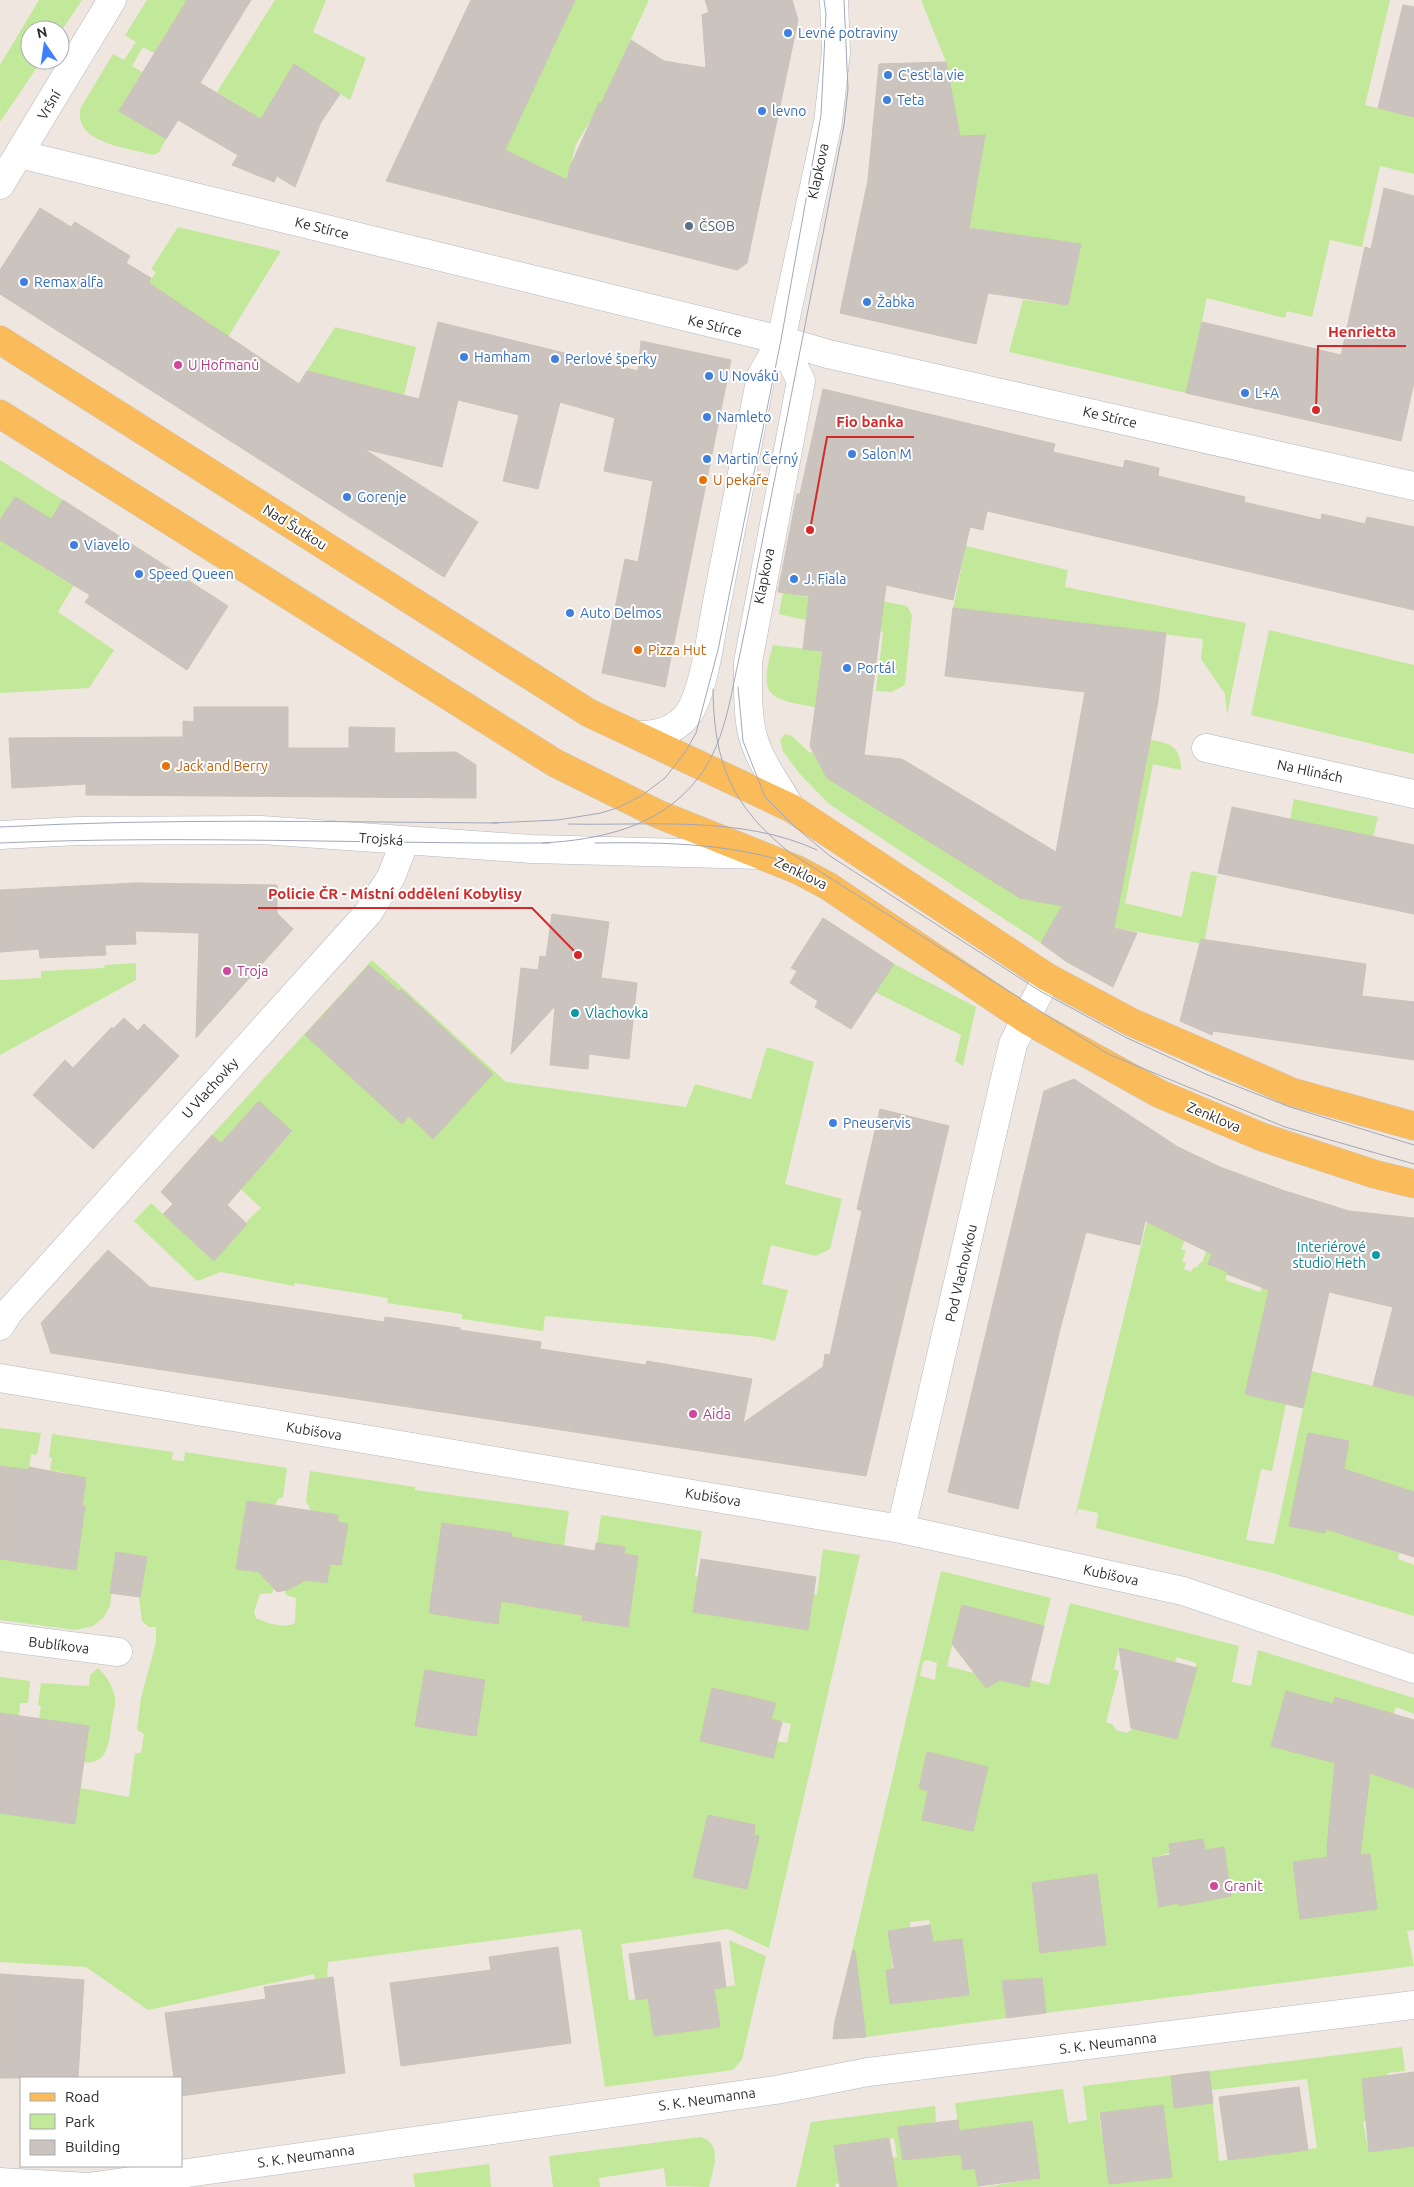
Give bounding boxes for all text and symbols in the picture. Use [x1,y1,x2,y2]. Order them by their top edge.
north arrow [20,20,70,70]
text: N [35,23,49,41]
place label: Levné potraviny [798,25,898,41]
marker: Levné potraviny [782,27,794,39]
place label: C'est la vie [898,67,965,83]
marker: C'est la vie [882,69,894,81]
street label: Vršní [34,87,64,123]
place label: Teta [897,92,925,108]
marker: Teta [881,94,893,106]
place label: levno [772,103,806,119]
marker: levno [756,105,768,117]
street label: Klapkova [804,142,832,200]
street label: Ke Stírce [293,214,351,242]
place label: ČSOB [699,217,735,234]
marker: ČSOB [683,220,695,232]
place label: Remax alfa [34,274,103,290]
marker: Remax alfa [18,276,30,288]
place label: Žabka [877,293,915,310]
marker: Žabka [861,296,873,308]
street label: Ke Stírce [686,312,744,340]
callout: Henrietta [1318,316,1406,346]
text: Henrietta [1328,323,1396,340]
place label: Hamham [474,349,530,365]
marker: Hamham [458,351,470,363]
place label: Perlové šperky [565,351,657,367]
marker: Perlové šperky [549,353,561,365]
place label: U Hofmanů [188,357,259,373]
marker: U Hofmanů [172,359,184,371]
place label: U Nováků [719,368,779,384]
marker: U Nováků [703,370,715,382]
place label: L+A [1255,385,1279,401]
marker: L+A [1239,387,1251,399]
street label: Ke Stírce [1081,403,1139,431]
callout: Fio banka [827,407,914,437]
place label: Namleto [717,409,771,425]
marker: Namleto [701,411,713,423]
text: Fio banka [836,413,904,430]
place label: Salon M [862,446,912,462]
marker: Salon M [846,448,858,460]
place label: Martin Černý [717,450,798,467]
marker: Martin Černý [701,453,713,465]
place label: U pekaře [713,472,769,488]
marker: U pekaře [697,474,709,486]
place label: Gorenje [357,489,407,505]
marker: Gorenje [341,491,353,503]
street label: Nad Šutkou [260,500,330,553]
place label: Viavelo [84,537,130,553]
marker: Viavelo [68,539,80,551]
street label: Klapkova [751,547,777,605]
place label: Speed Queen [149,566,234,582]
marker: Speed Queen [133,568,145,580]
place label: J. Fiala [804,571,846,587]
marker: J. Fiala [788,573,800,585]
place label: Auto Delmos [580,605,662,621]
marker: Auto Delmos [564,607,576,619]
place label: Pizza Hut [648,642,707,658]
marker: Pizza Hut [632,644,644,656]
place label: Portál [857,660,895,676]
marker: Portál [841,662,853,674]
street label: Na Hlinách [1276,756,1344,786]
place label: Jack and Berry [176,758,268,774]
marker: Jack and Berry [160,760,172,772]
street label: Trojská [358,829,404,849]
street label: Zenklova [772,853,830,893]
callout: Policie ČR - Místní oddělení Kobylisy [258,878,532,908]
text: Policie ČR - Místní oddělení Kobylisy [268,885,522,902]
place label: Troja [237,963,268,979]
marker: Troja [221,965,233,977]
place label: Vlachovka [585,1005,649,1021]
marker: Vlachovka [569,1007,581,1019]
street label: U Vlachovky [179,1054,242,1122]
street label: Zenklova [1185,1099,1243,1135]
place label: Pneuservis [843,1115,911,1131]
marker: Pneuservis [827,1117,839,1129]
street label: Pod Vlachovkou [942,1222,980,1324]
place label: Interiérové studio Heth [1292,1239,1366,1271]
marker: Interiérové studio Heth [1370,1249,1382,1261]
place label: Aida [703,1406,731,1422]
marker: Aida [687,1408,699,1420]
street label: Kubišova [285,1419,343,1443]
street label: Kubišova [684,1485,742,1509]
street label: Kubišova [1082,1561,1140,1589]
street label: Bublíkova [28,1633,90,1657]
place label: Granit [1224,1878,1263,1894]
marker: Granit [1208,1880,1220,1892]
street label: S. K. Neumanna [1058,2029,1158,2057]
legend [20,2077,182,2167]
street label: S. K. Neumanna [657,2084,757,2114]
text: Road [65,2088,100,2105]
text: Park [65,2113,95,2130]
text: Building [65,2138,120,2155]
street label: S. K. Neumanna [256,2141,356,2171]

